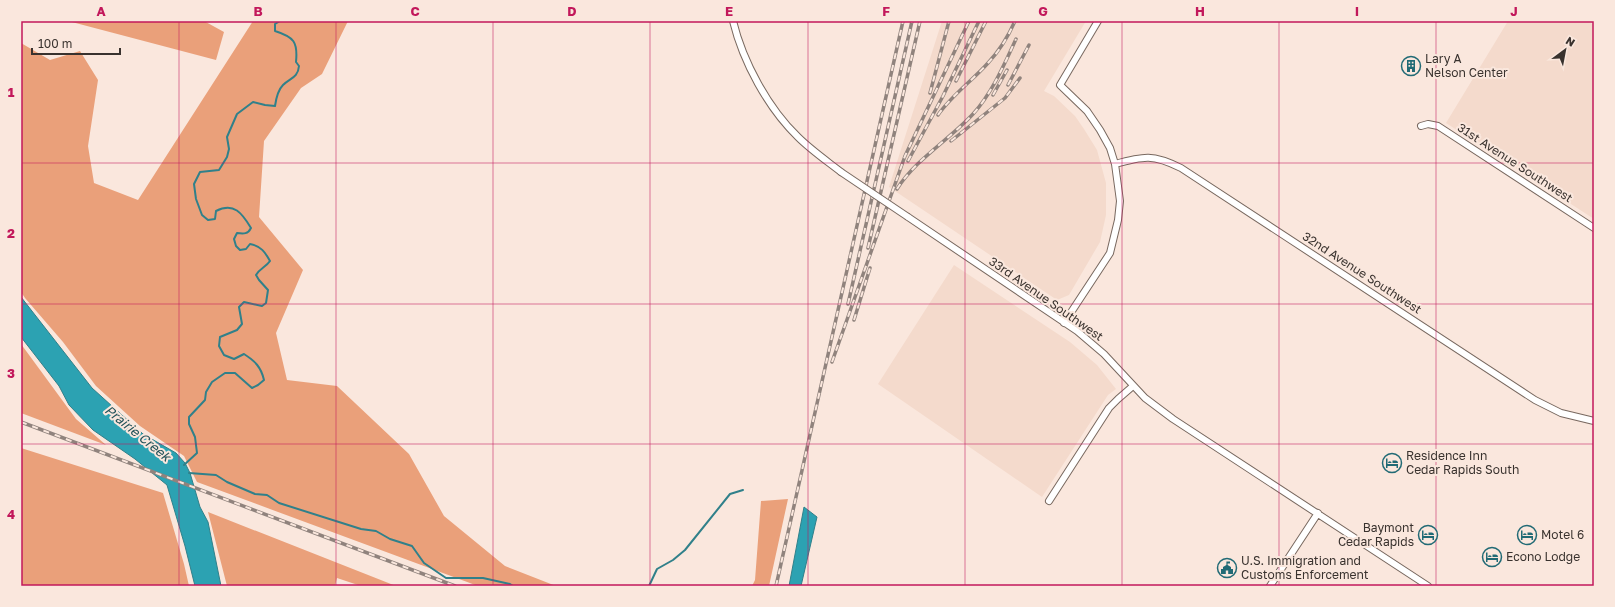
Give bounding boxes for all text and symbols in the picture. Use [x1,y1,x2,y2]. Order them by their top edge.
text: A [96,3,106,19]
text: B [253,3,263,19]
text: C [410,3,420,19]
text: D [567,3,577,19]
text: E [725,3,733,19]
text: F [882,3,890,19]
text: G [1038,3,1048,19]
text: H [1195,3,1205,19]
text: I [1355,3,1359,19]
text: J [1510,3,1518,19]
scale bar [32,30,120,56]
north arrow [1545,30,1585,70]
text: N [1564,33,1578,49]
text: 100 m [38,36,72,51]
place label: Lary A Nelson Center [1425,51,1508,80]
building icon: Lary A Nelson Center [1400,55,1422,77]
text: 1 [8,84,15,100]
street label: 31st Avenue Southwest [1455,120,1576,206]
text: 2 [7,225,15,241]
street label: 32nd Avenue Southwest [1300,228,1425,317]
street label: 33rd Avenue Southwest [986,253,1107,344]
text: 3 [7,365,15,381]
water label: Prairie Creek [102,402,175,465]
place label: Residence Inn Cedar Rapids South [1406,448,1519,477]
hotel icon: Residence Inn Cedar Rapids South [1381,452,1403,474]
text: 4 [7,506,15,522]
place label: Baymont Cedar Rapids [1338,520,1414,549]
hotel icon: Baymont Cedar Rapids [1417,524,1439,546]
hotel icon: Motel 6 [1516,524,1538,546]
place label: Motel 6 [1541,527,1584,542]
hotel icon: Econo Lodge [1481,546,1503,568]
place label: Econo Lodge [1506,549,1580,564]
place label: U.S. Immigration and Customs Enforcement [1241,553,1369,582]
public building icon: U.S. Immigration and Customs Enforcement [1216,557,1238,579]

